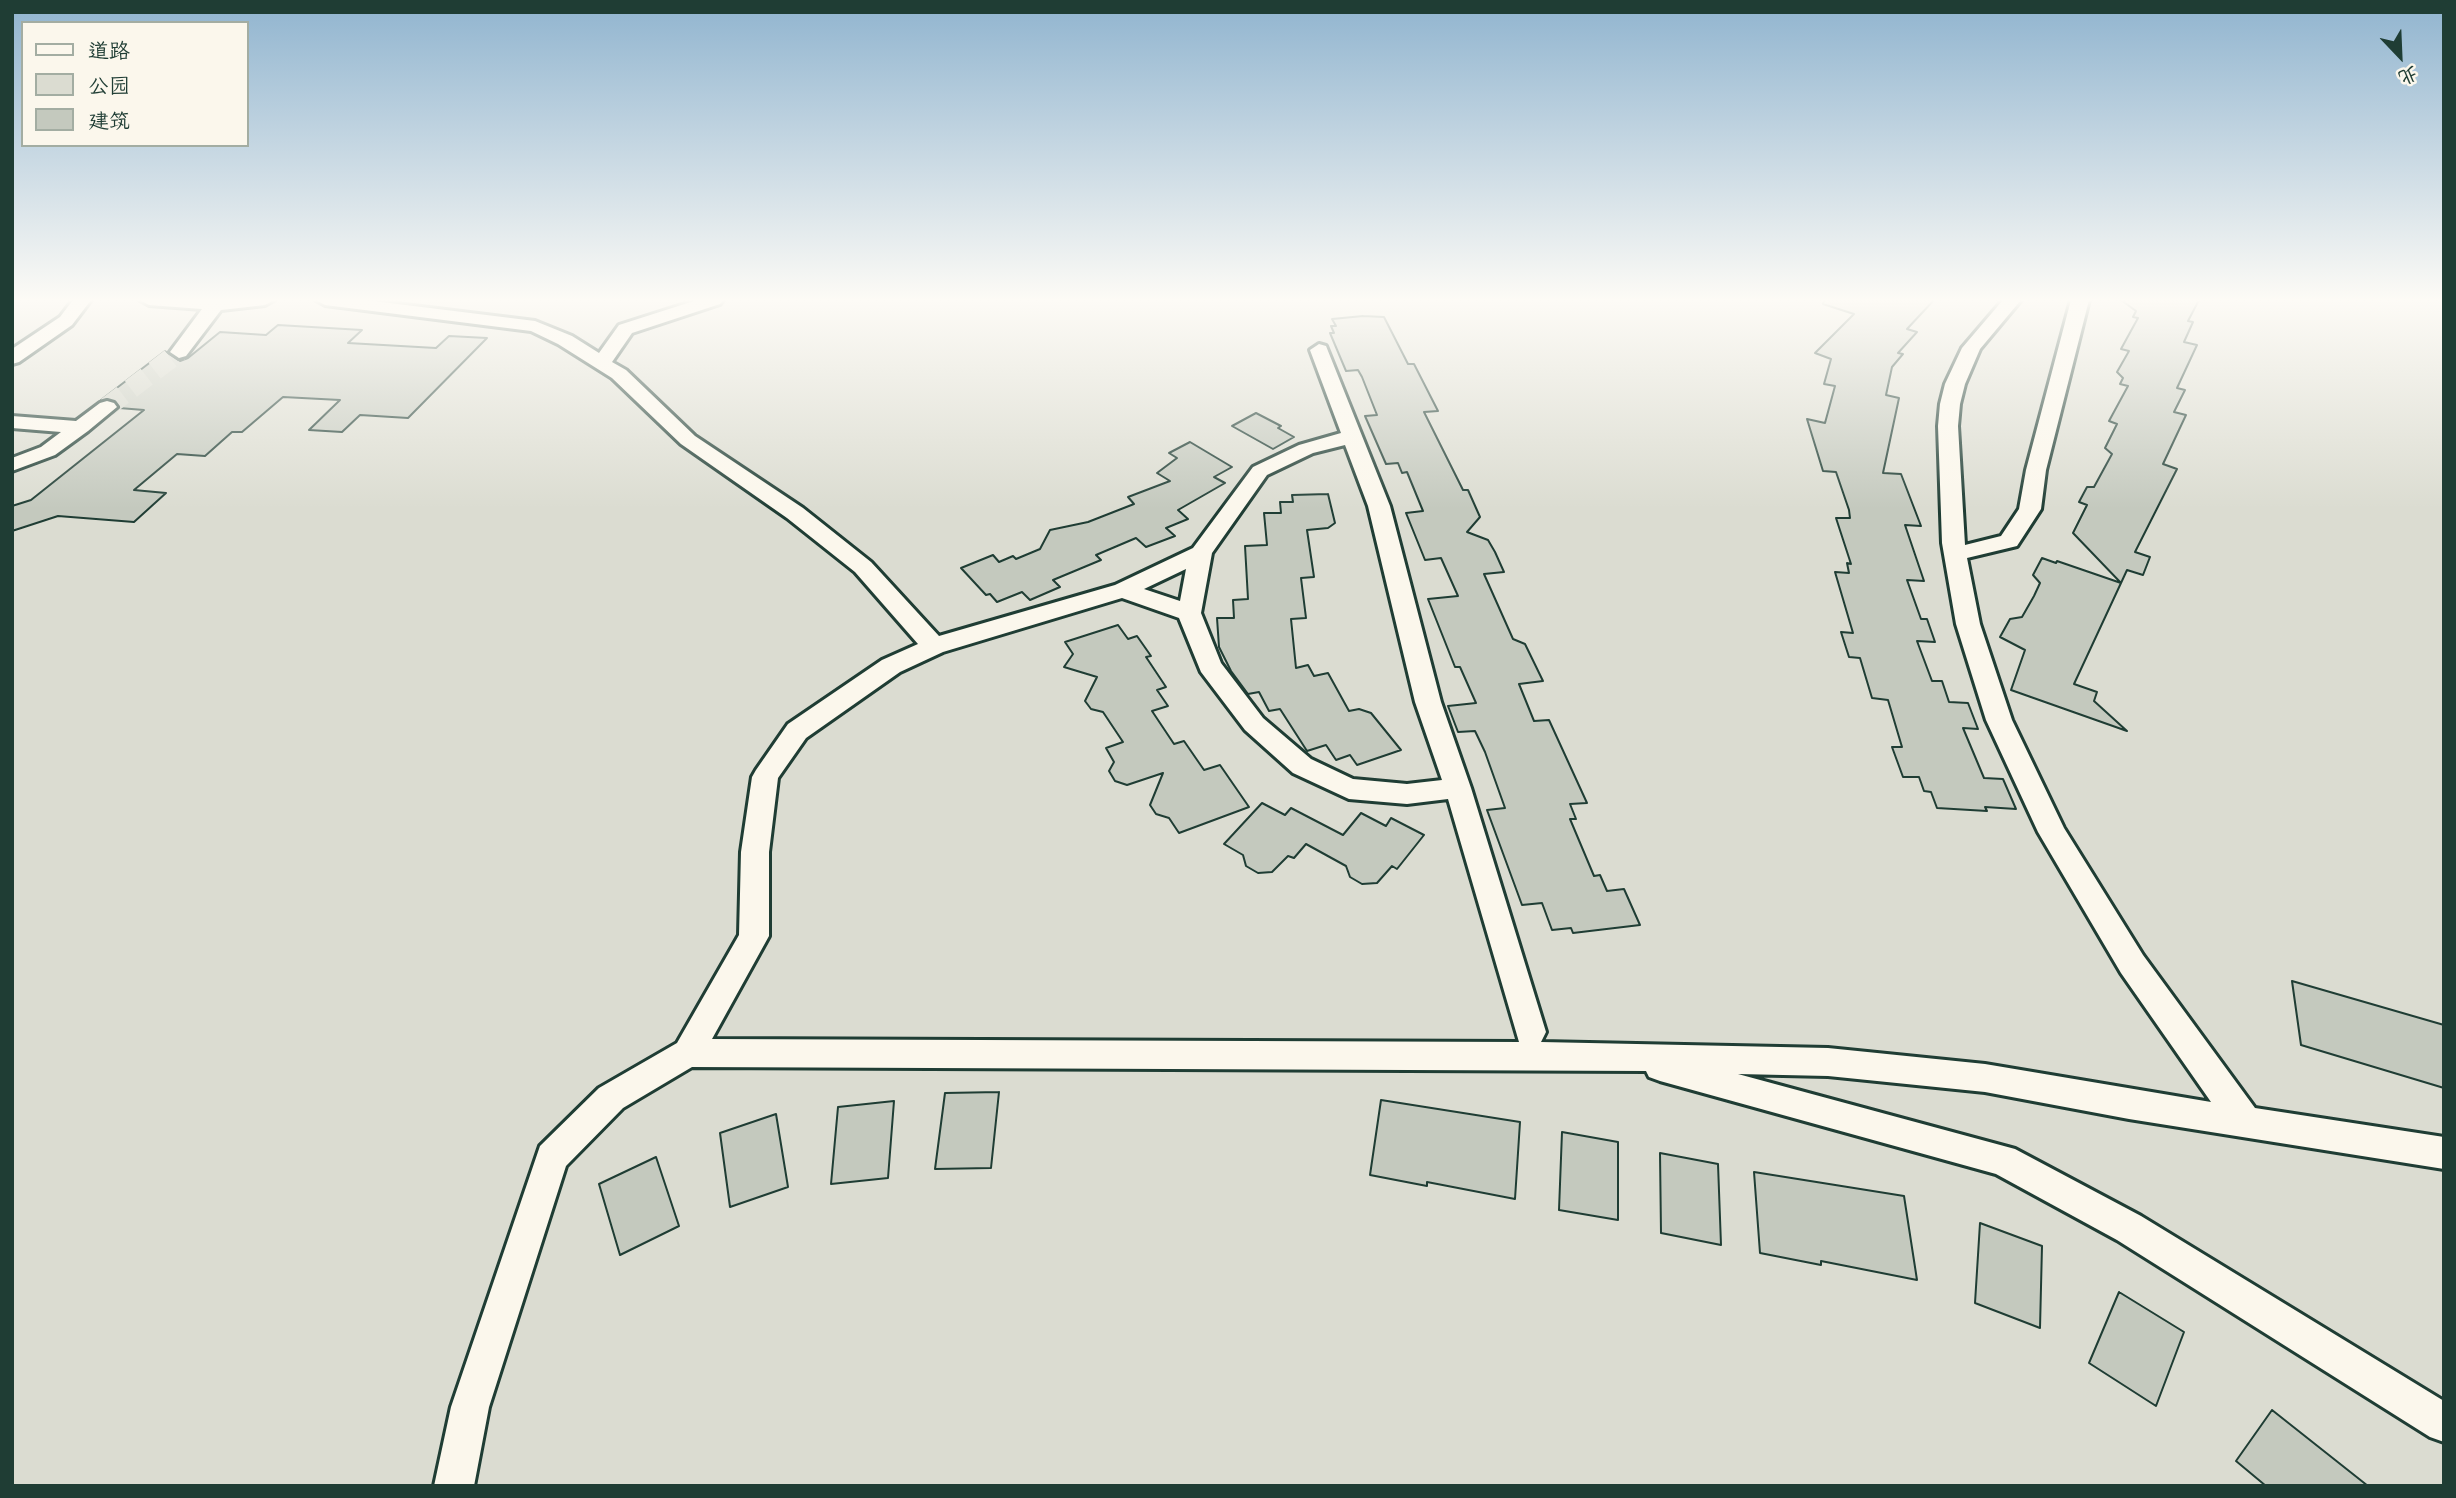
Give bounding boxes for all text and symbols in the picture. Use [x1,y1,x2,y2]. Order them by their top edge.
legend [21,21,248,147]
north arrow [2365,21,2435,91]
text: 道路 [88,39,130,63]
text: 北 [2395,61,2421,89]
text: 公园 [88,74,130,98]
text: 建筑 [88,109,130,133]

